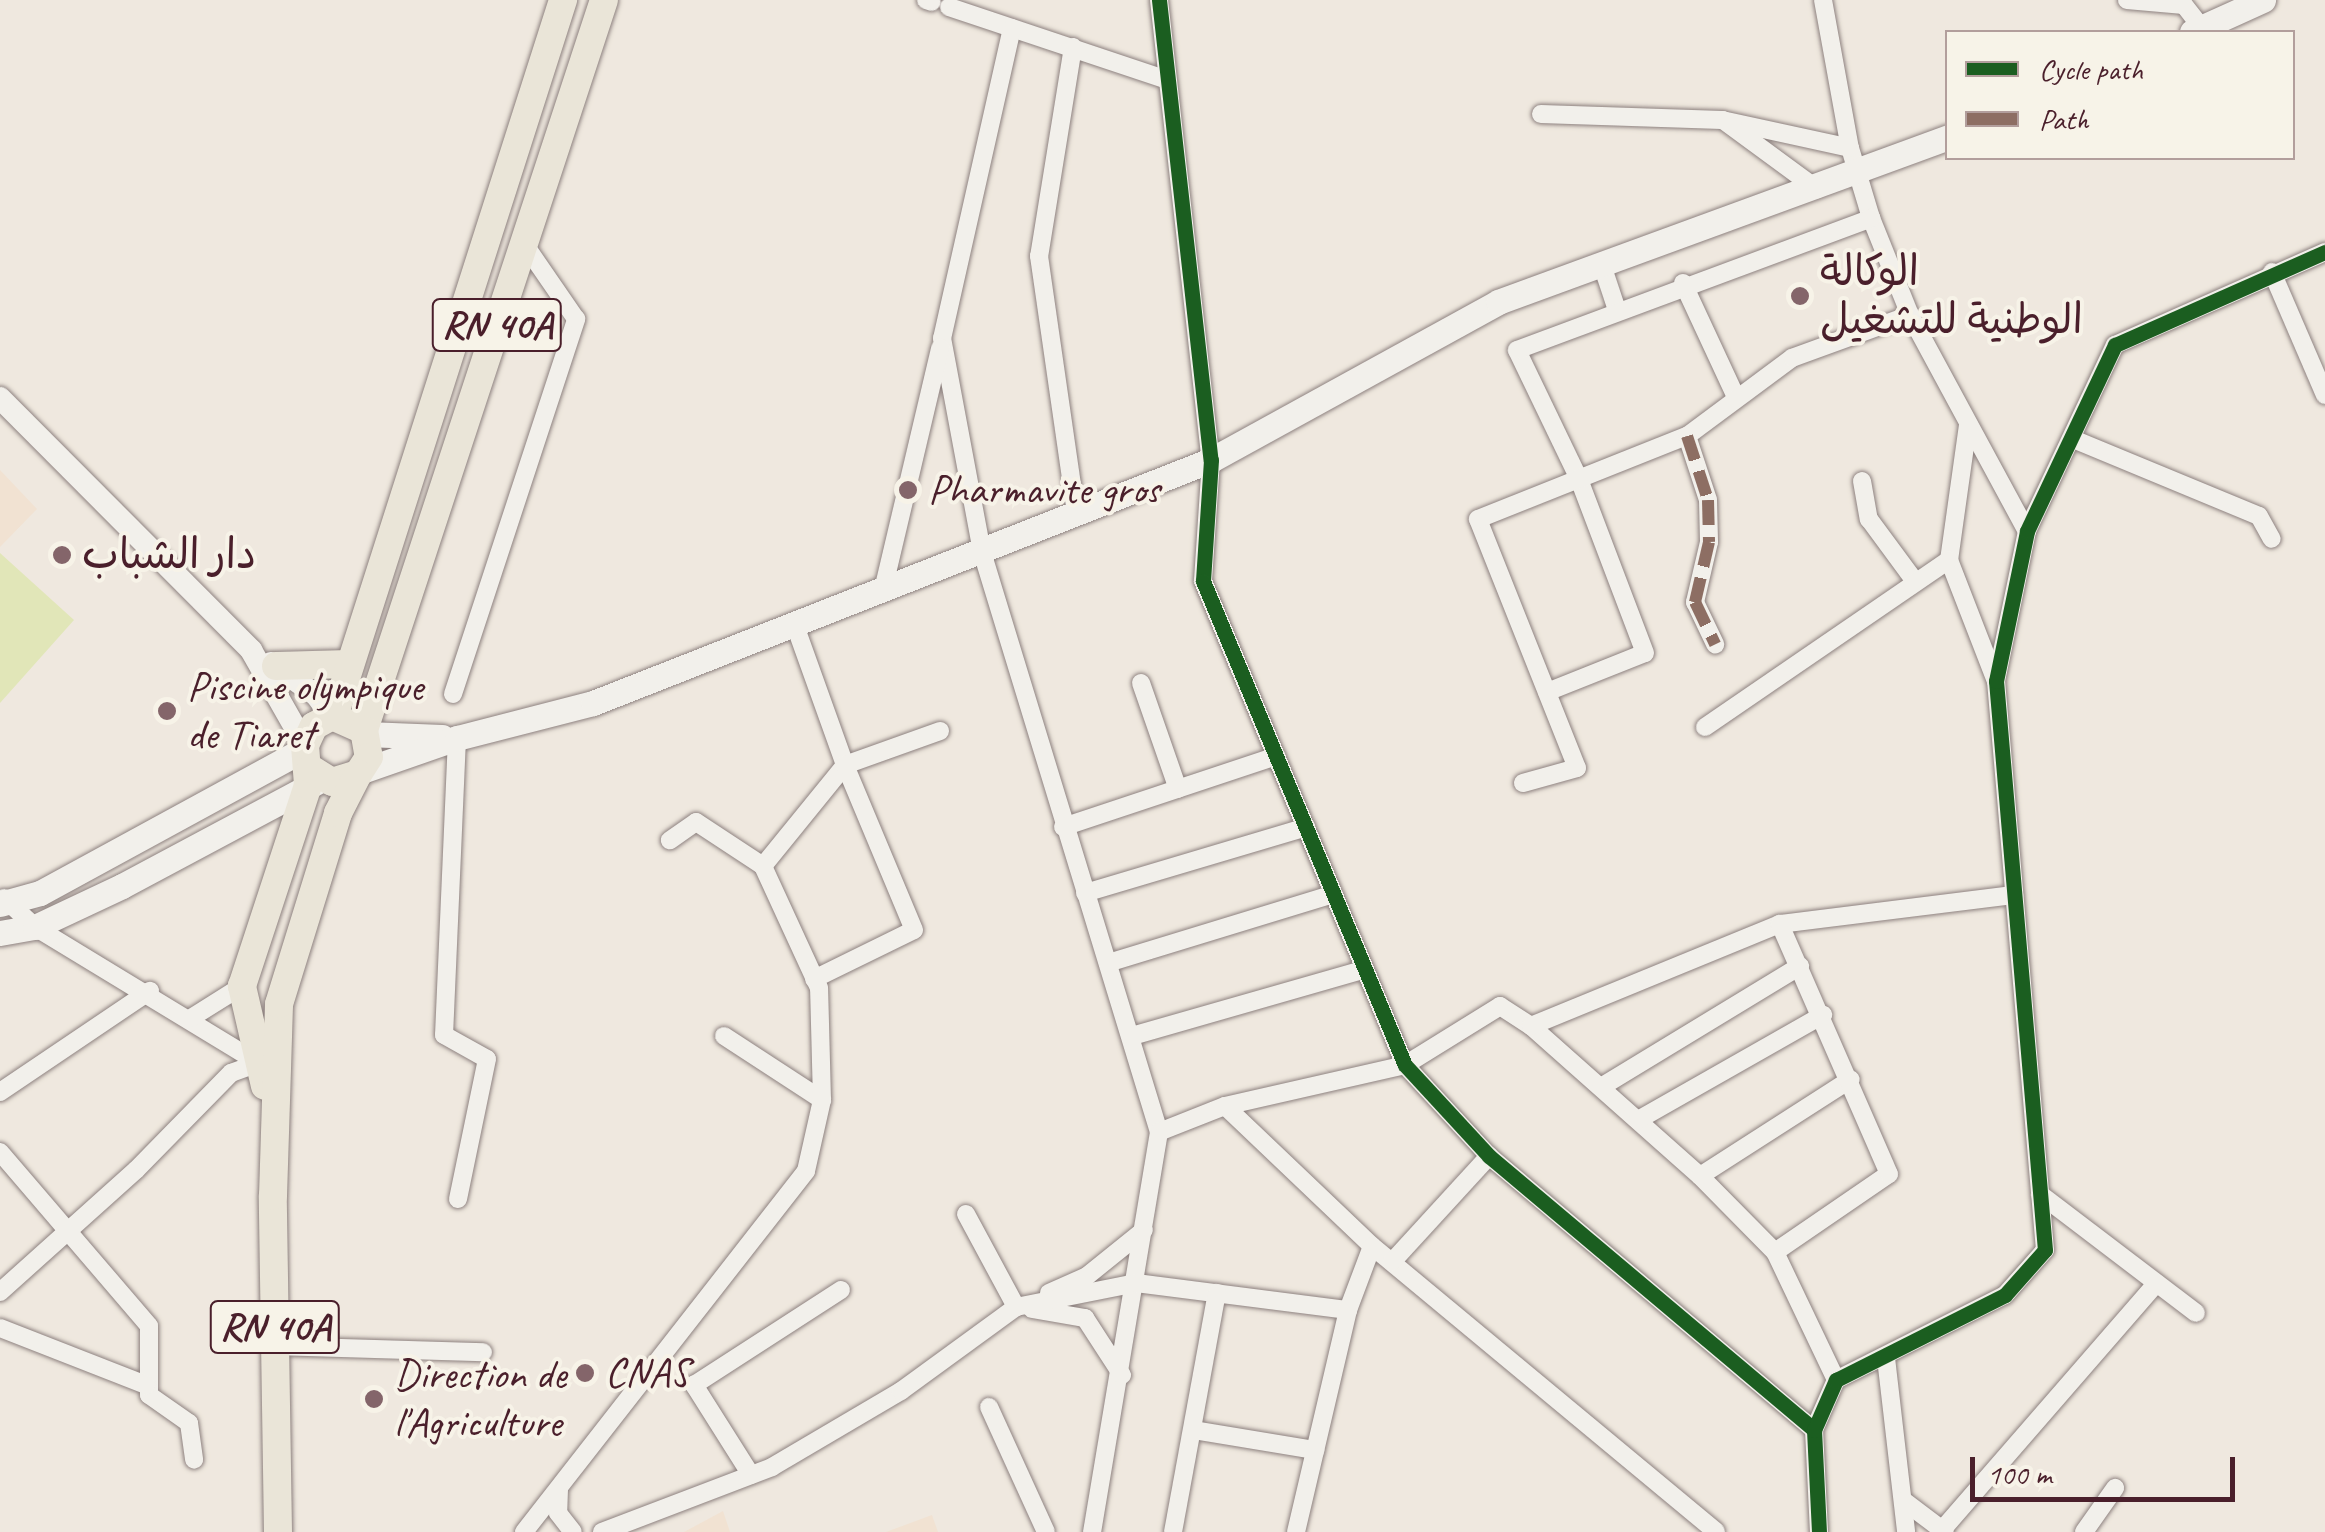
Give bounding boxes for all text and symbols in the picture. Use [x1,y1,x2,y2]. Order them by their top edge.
legend [1945,30,2295,160]
text: Cycle path [2039,50,2143,88]
text: Path [2039,100,2088,138]
place label: الوكالة الوطنية للتشغيل [1820,247,2083,346]
marker: الوكالة الوطنية للتشغيل [1789,285,1811,307]
road number: RN 40A [430,290,564,360]
place label: Pharmavite gros [928,465,1160,515]
marker: Pharmavite gros [897,479,919,501]
place label: دار الشباب [82,530,256,580]
marker: دار الشباب [51,544,73,566]
place label: Piscine olympique de Tiaret [187,662,423,760]
marker: Piscine olympique de Tiaret [156,700,178,722]
road number: RN 40A [208,1292,342,1362]
place label: CNAS [605,1348,689,1398]
place label: Direction de l'Agriculture [394,1350,566,1448]
marker: CNAS [574,1362,596,1384]
marker: Direction de l'Agriculture [363,1388,385,1410]
scale bar [1975,1437,2240,1499]
text: 100 m [1987,1455,2052,1493]

